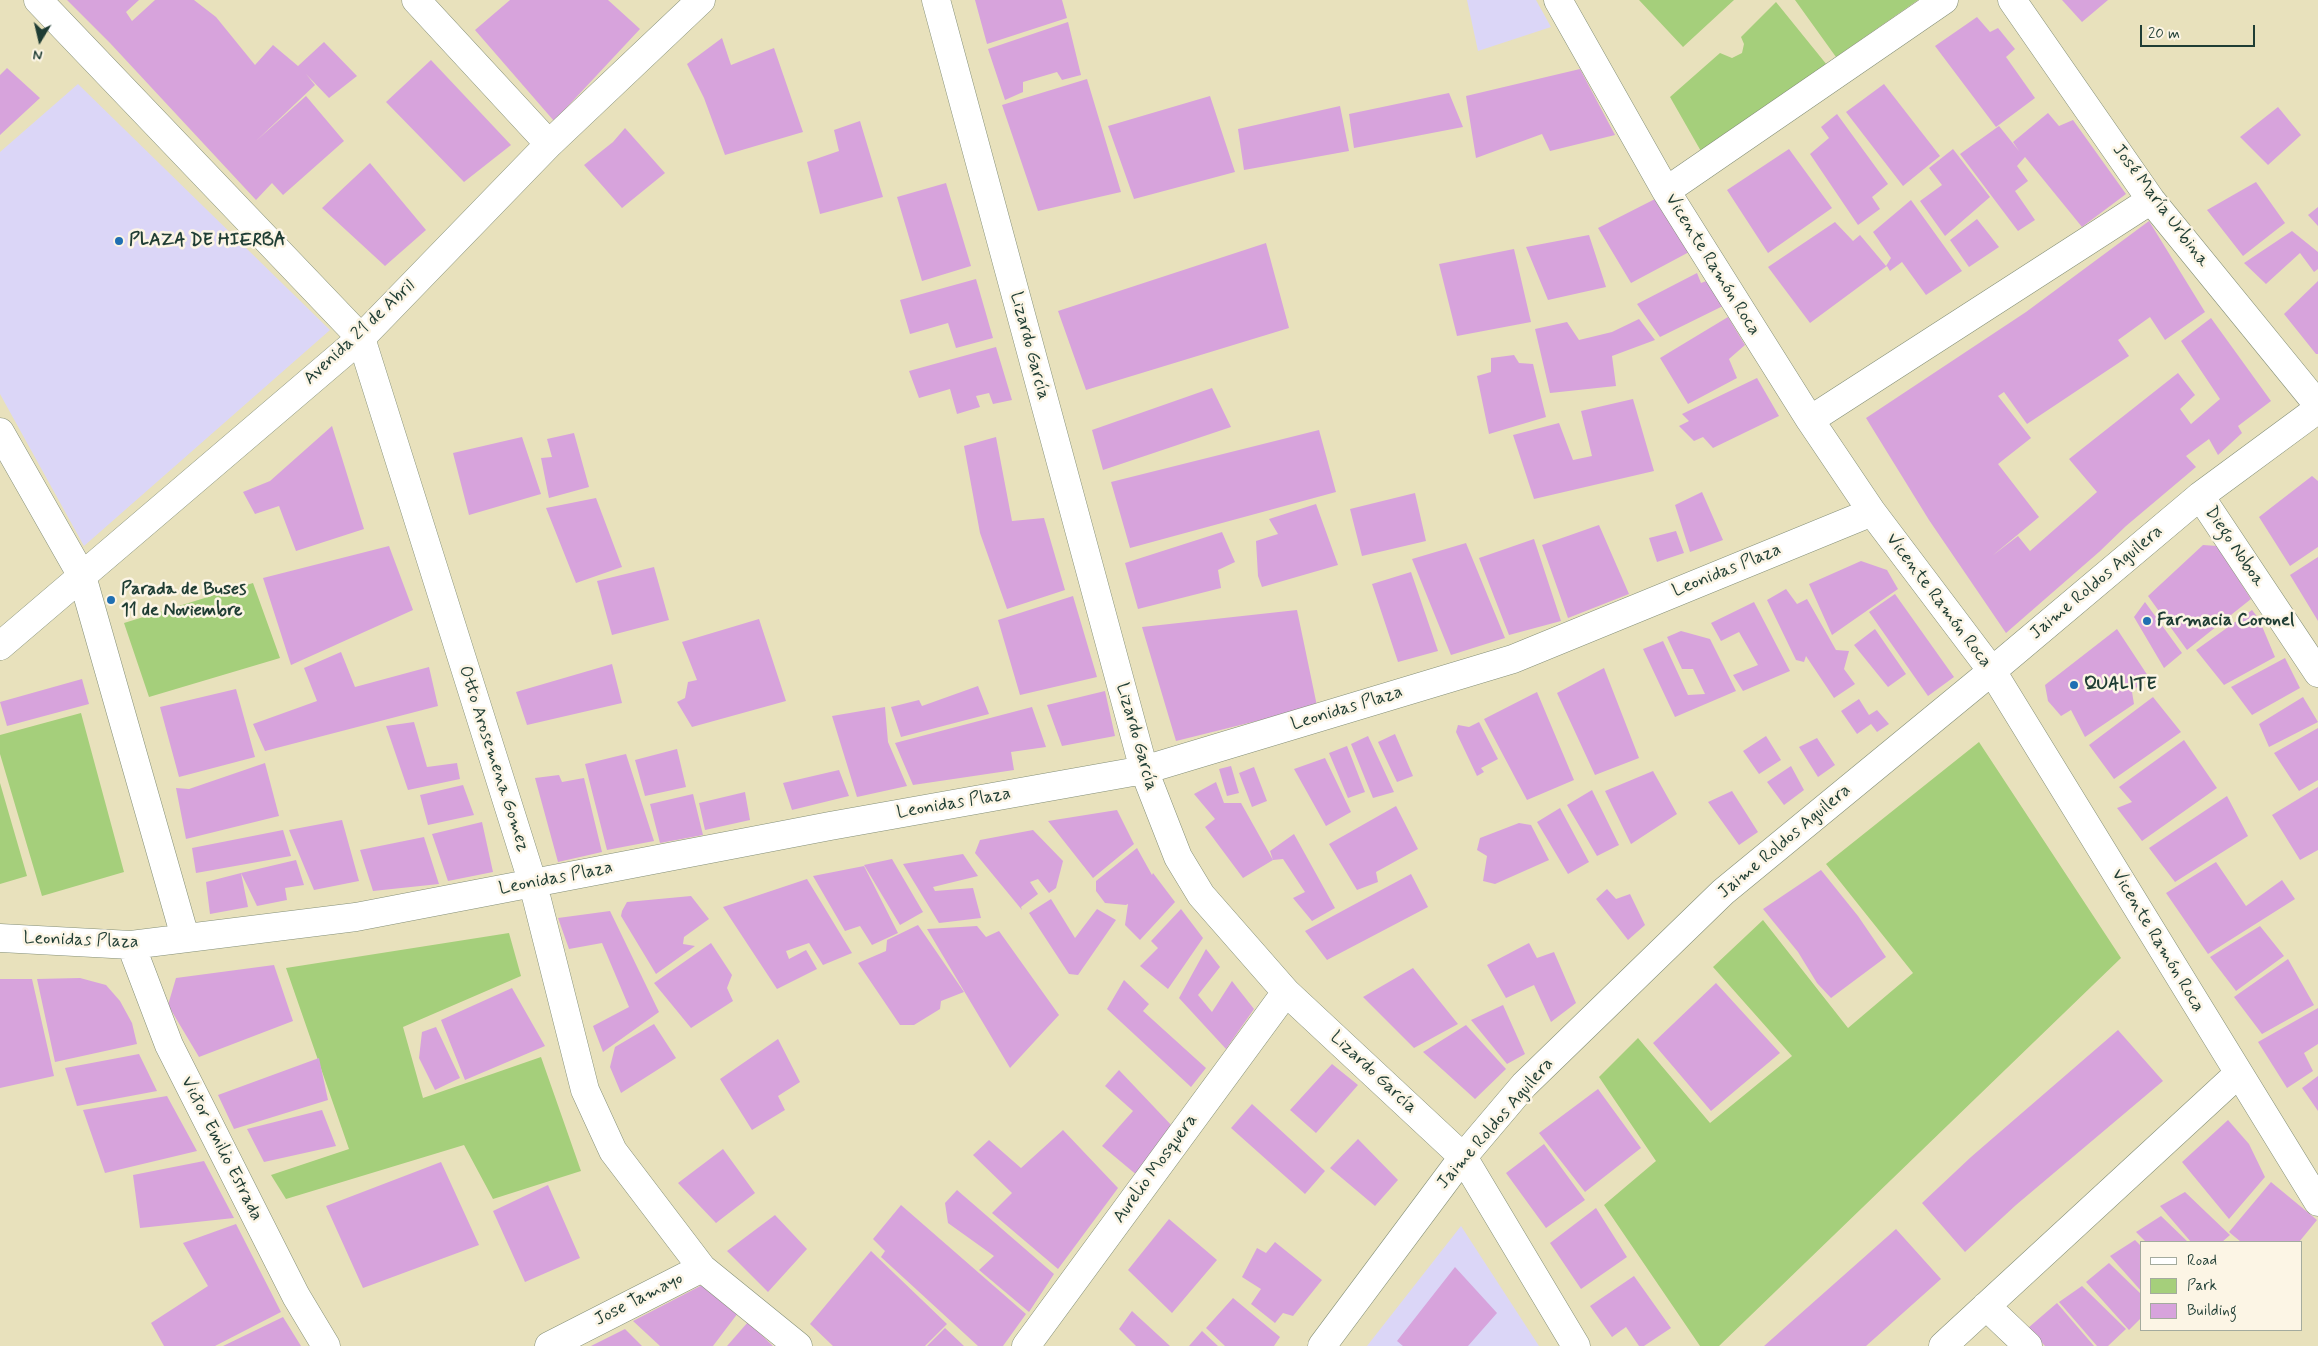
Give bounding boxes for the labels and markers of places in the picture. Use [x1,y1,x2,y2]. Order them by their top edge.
place label: PLAZA DE HIERBA [129,230,286,252]
marker: PLAZA DE HIERBA [113,235,125,247]
place label: Parada de Buses 11 de Noviembre [121,579,246,622]
marker: Parada de Buses 11 de Noviembre [105,594,117,606]
place label: Farmacia Coronel [2157,610,2294,632]
marker: Farmacia Coronel [2141,615,2153,627]
place label: QUALITE [2084,674,2157,696]
marker: QUALITE [2068,679,2080,691]

